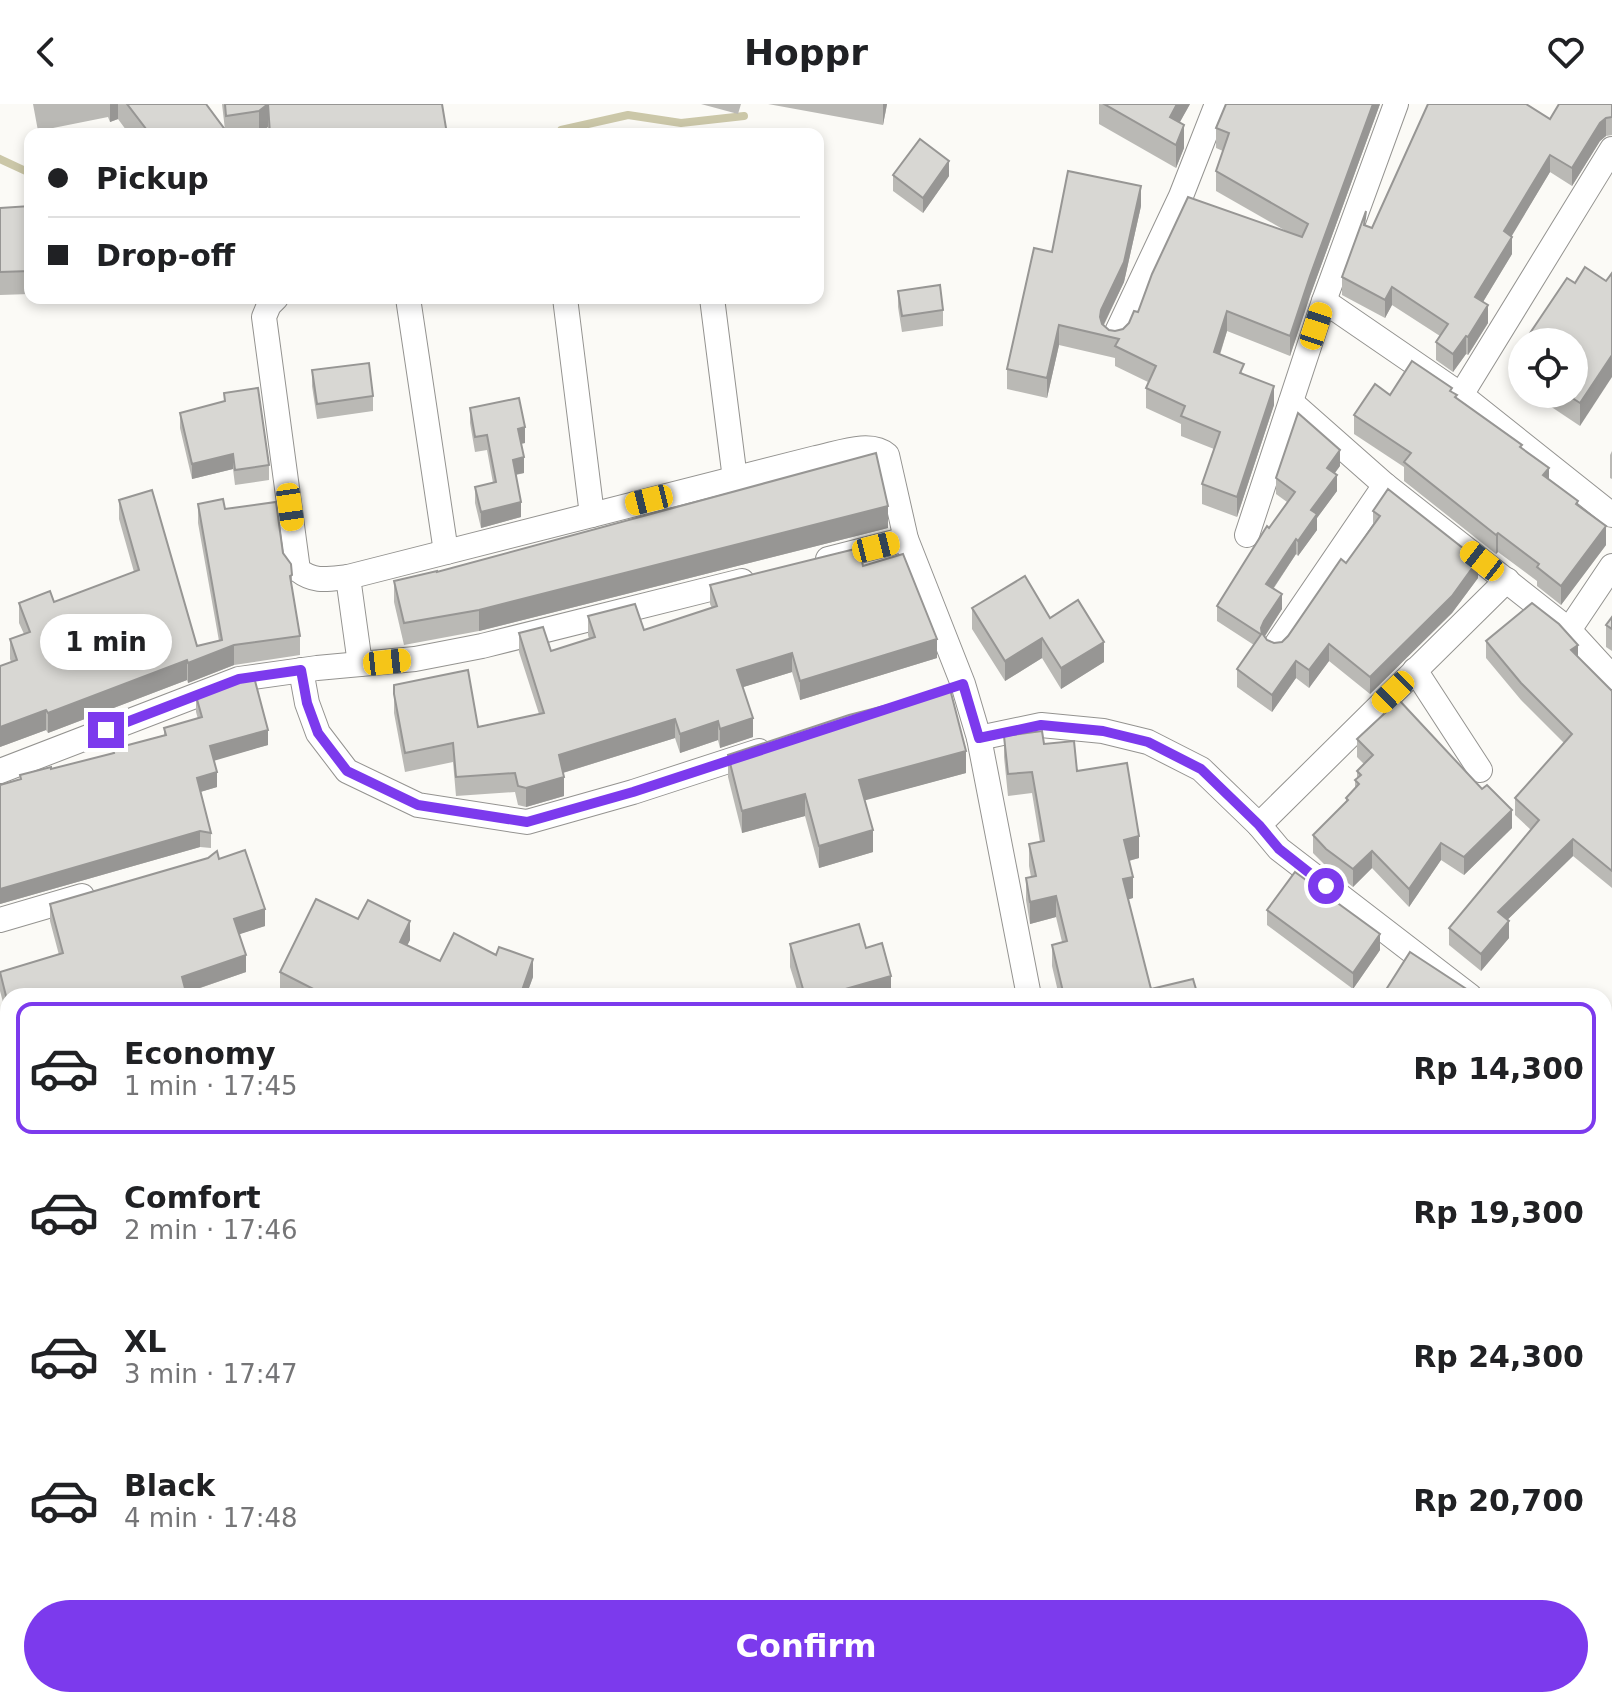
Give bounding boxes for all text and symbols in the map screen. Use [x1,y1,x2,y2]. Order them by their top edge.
icon: back [24,30,68,74]
icon: heart [1544,30,1588,74]
text: Hoppr [744,32,868,73]
text: Pickup [96,161,209,196]
text: Drop-off [96,238,235,273]
car [1297,299,1335,353]
map controls [1508,328,1588,408]
button: locate [1508,328,1588,408]
car [275,482,305,532]
car [623,483,675,517]
car [850,530,902,564]
car [1456,537,1508,585]
callout: 1 min [40,614,172,670]
text: 1 min [65,627,147,657]
car [362,648,412,676]
car [1367,667,1419,717]
route end [88,712,124,748]
route start [1308,868,1344,904]
icon: car [28,1032,100,1104]
text: Economy [124,1036,276,1071]
text: Rp 14,300 [1413,1051,1584,1086]
text: 1 min · 17:45 [124,1071,298,1101]
icon: car [28,1176,100,1248]
text: Comfort [124,1180,261,1215]
text: Rp 19,300 [1413,1195,1584,1230]
text: 2 min · 17:46 [124,1215,298,1245]
icon: car [28,1320,100,1392]
text: XL [124,1324,166,1359]
text: Rp 24,300 [1413,1339,1584,1374]
text: 3 min · 17:47 [124,1359,298,1389]
icon: car [28,1464,100,1536]
text: Black [124,1468,215,1503]
text: Rp 20,700 [1413,1483,1584,1518]
text: 4 min · 17:48 [124,1503,298,1533]
button: Confirm [24,1600,1588,1692]

